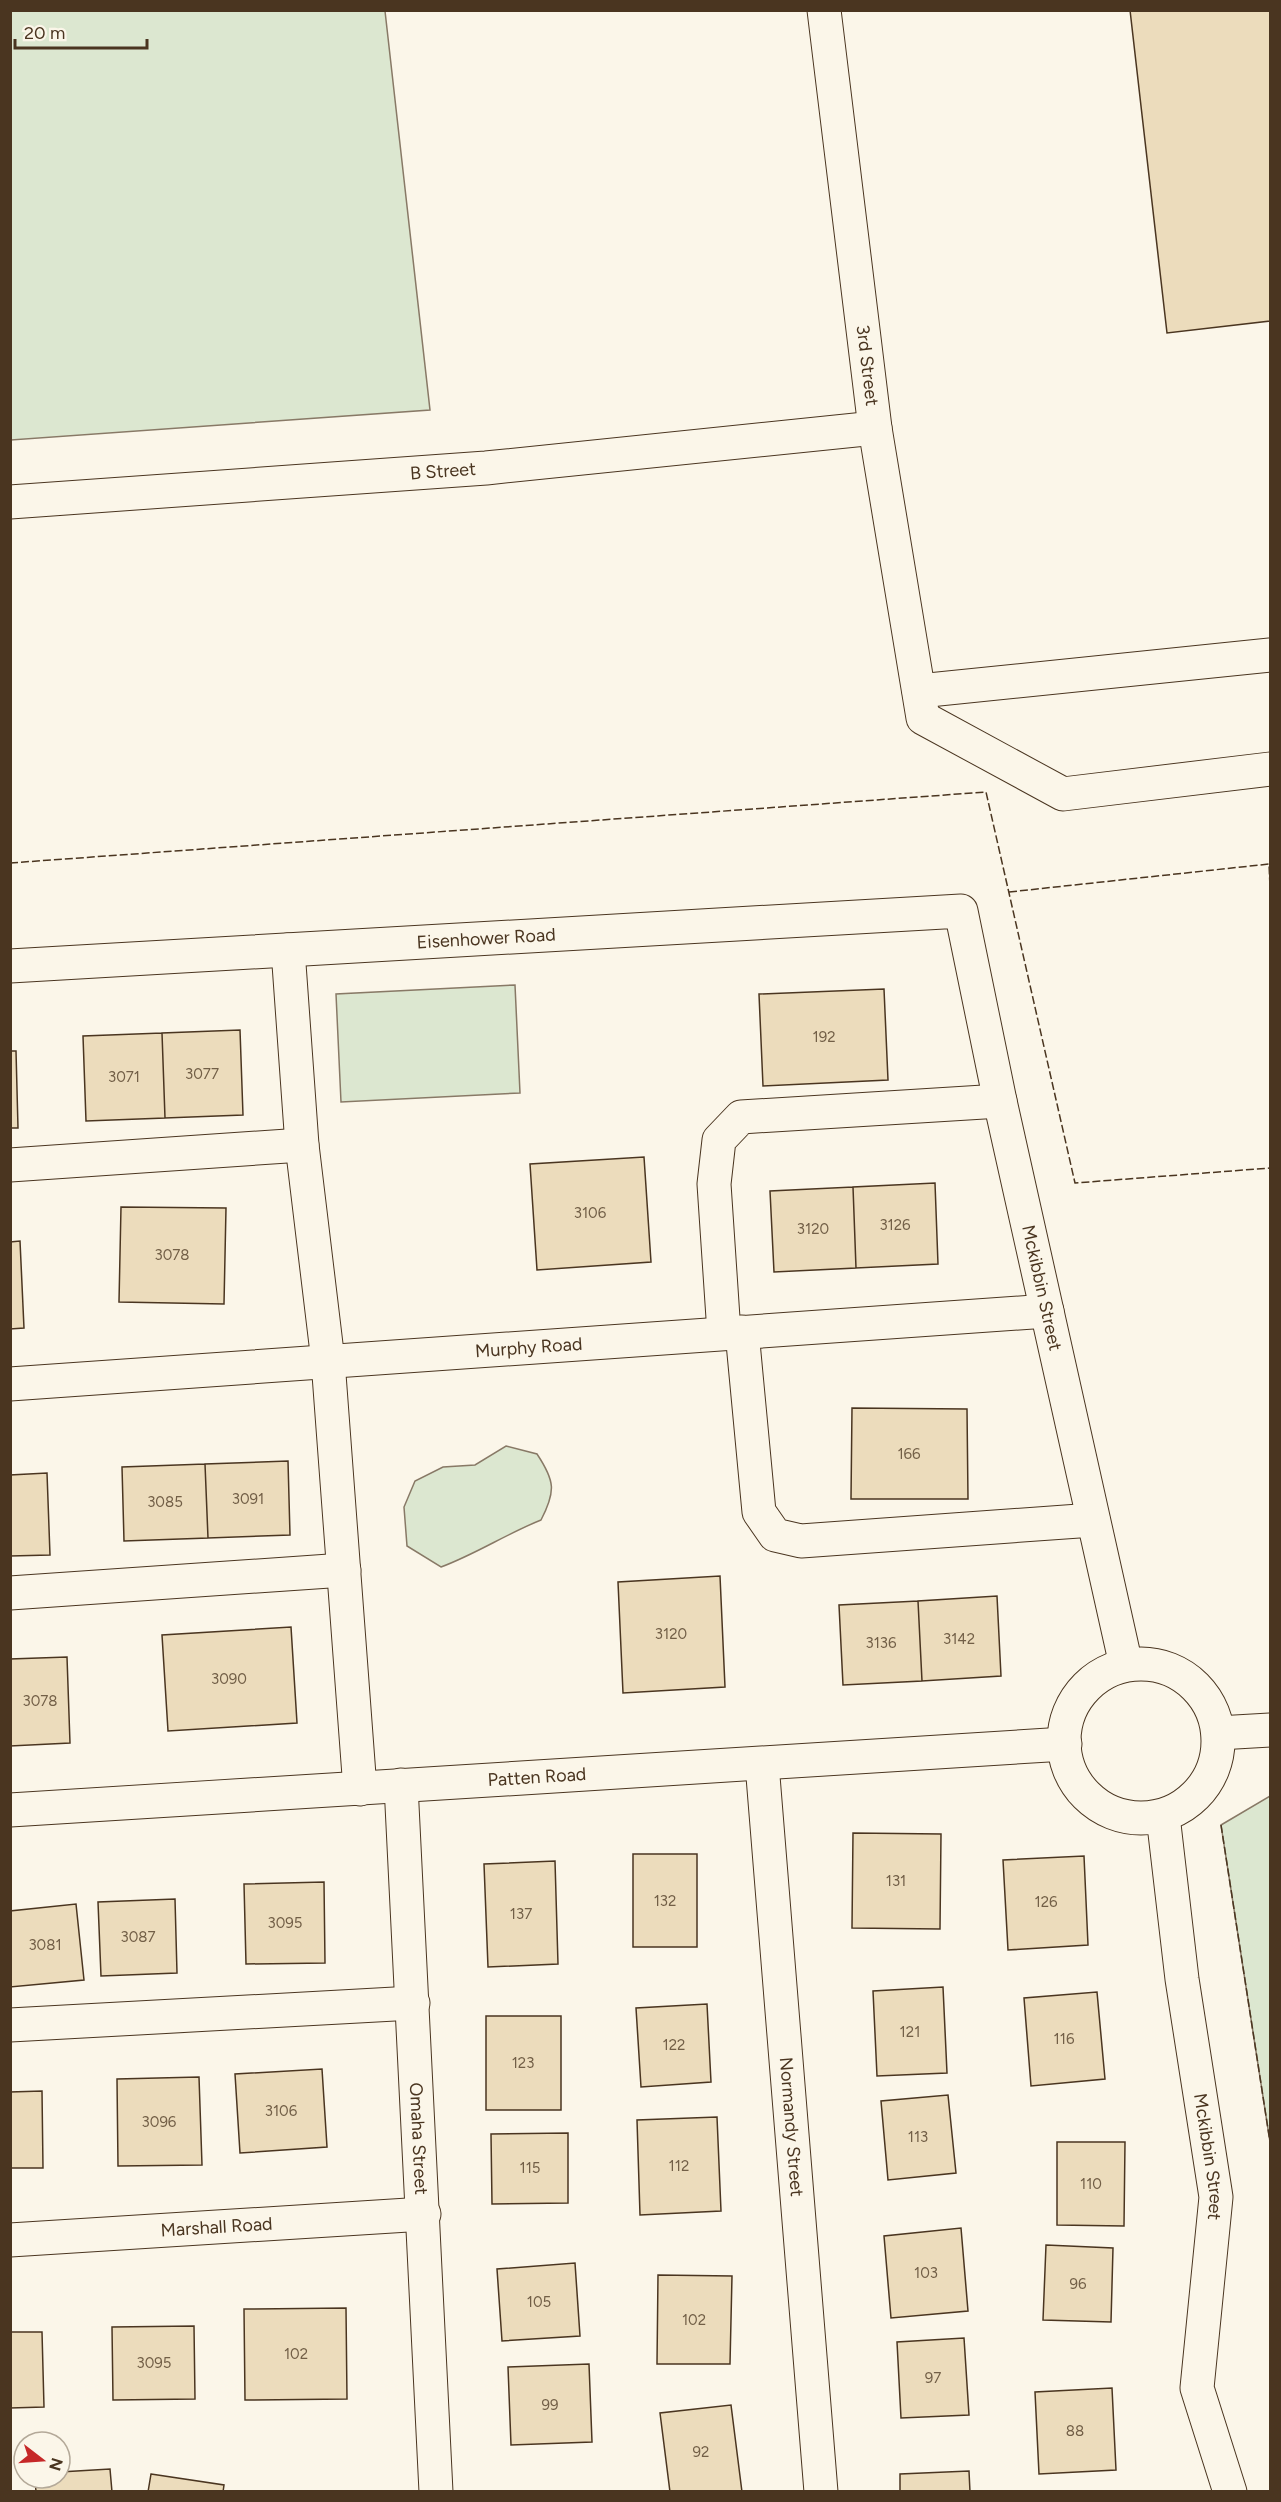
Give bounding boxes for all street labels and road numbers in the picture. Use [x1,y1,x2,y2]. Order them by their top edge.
street label: 3rd Street [852,324,883,407]
street label: B Street [409,458,477,484]
street label: Eisenhower Road [416,923,556,953]
street label: Mckibbin Street [1017,1223,1066,1353]
street label: Murphy Road [474,1333,583,1362]
street label: Patten Road [487,1763,587,1791]
street label: Normandy Street [775,2056,808,2198]
street label: Omaha Street [405,2082,432,2196]
street label: Mckibbin Street [1189,2092,1227,2222]
street label: Marshall Road [160,2213,273,2242]

